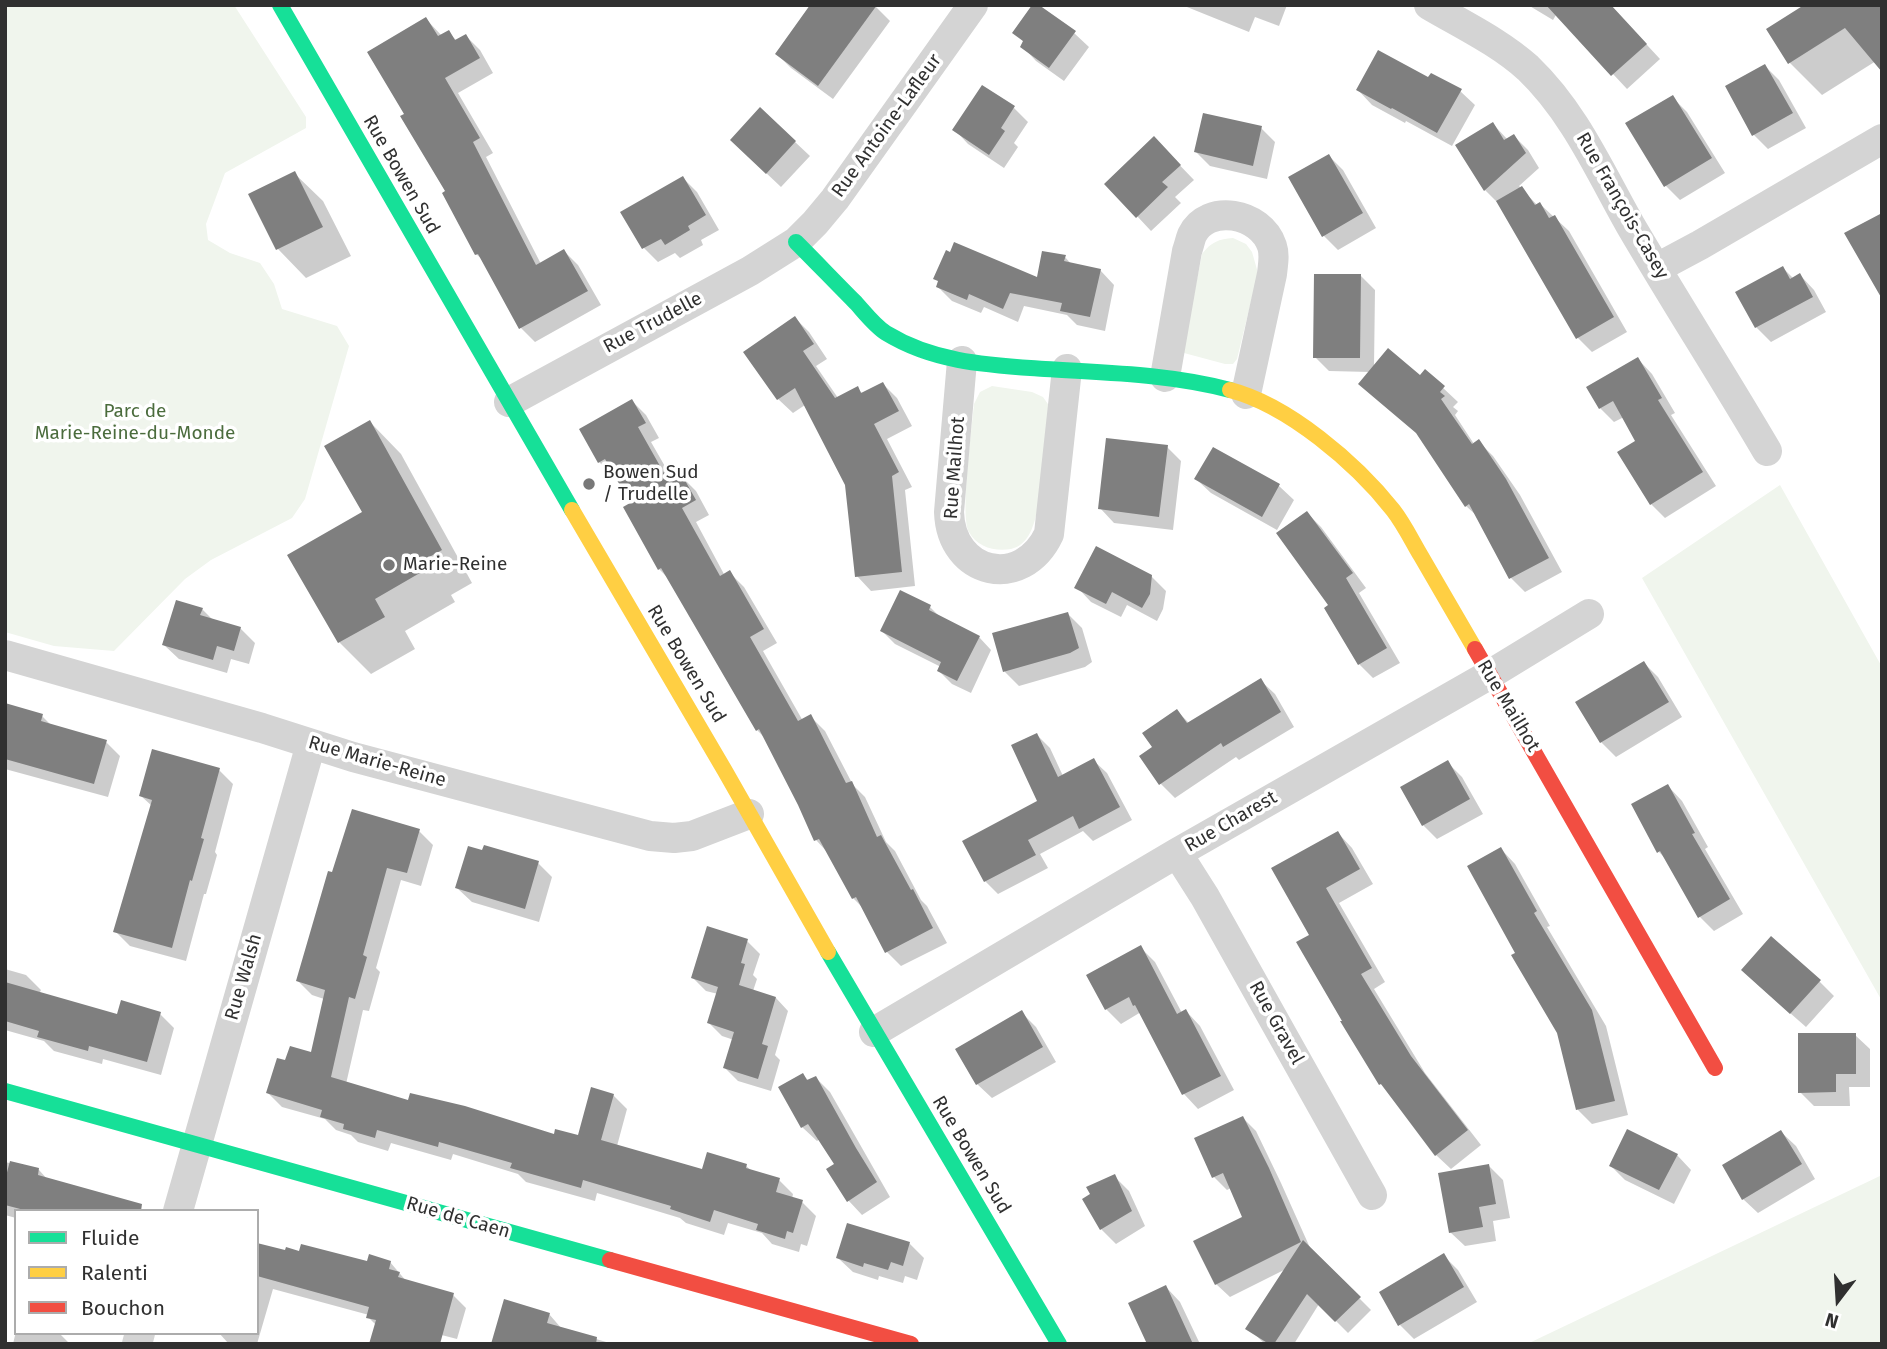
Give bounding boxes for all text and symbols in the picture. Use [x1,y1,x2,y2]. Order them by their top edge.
street label: Rue Antoine-Lafleur [827,50,947,202]
street label: Rue Bowen Sud [358,111,444,239]
street label: Rue François-Casey [1571,129,1673,283]
street label: Rue Trudelle [600,287,706,359]
park label: Parc de Marie-Reine-du-Monde [35,401,235,445]
street label: Rue Mailhot [940,416,970,520]
place label: Bowen Sud / Trudelle [603,462,699,506]
marker: Bowen Sud / Trudelle [581,476,597,492]
place label: Marie-Reine [403,554,507,576]
marker: Marie-Reine [381,557,397,573]
street label: Rue Bowen Sud [642,601,730,727]
street label: Rue Mailhot [1472,656,1544,756]
street label: Rue Marie-Reine [306,731,448,793]
street label: Rue Charest [1181,786,1281,858]
street label: Rue Walsh [221,931,267,1023]
street label: Rue Gravel [1244,977,1308,1069]
street label: Rue Bowen Sud [927,1092,1015,1218]
street label: Rue de Caen [403,1192,513,1244]
legend [14,1209,259,1335]
text: Fluide [81,1225,139,1251]
text: Ralenti [81,1260,148,1286]
north arrow [1803,1265,1873,1335]
text: Bouchon [81,1295,165,1321]
text: N [1822,1308,1841,1333]

